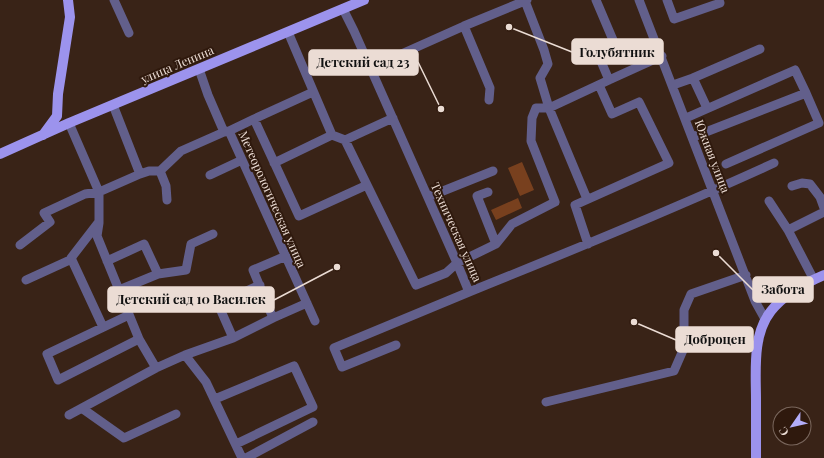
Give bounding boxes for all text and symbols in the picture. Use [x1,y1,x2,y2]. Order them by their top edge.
callout: Голубятник [572,39,663,64]
street label: улица Ленина [137,41,216,87]
text: Голубятник [579,43,655,60]
callout: Детский сад 23 [309,50,418,75]
text: Детский сад 23 [316,53,410,70]
street label: Южная улица [692,117,734,195]
street label: Метеорологическая улица [236,128,310,270]
street label: Техническая улица [428,180,486,284]
callout: Забота [753,277,813,302]
text: Забота [761,280,805,297]
callout: Детский сад 10 Василек [108,287,274,312]
text: Детский сад 10 Василек [116,290,266,307]
callout: Доброцен [676,327,753,352]
text: Доброцен [684,330,746,347]
north arrow [772,406,812,446]
text: С [775,424,792,439]

